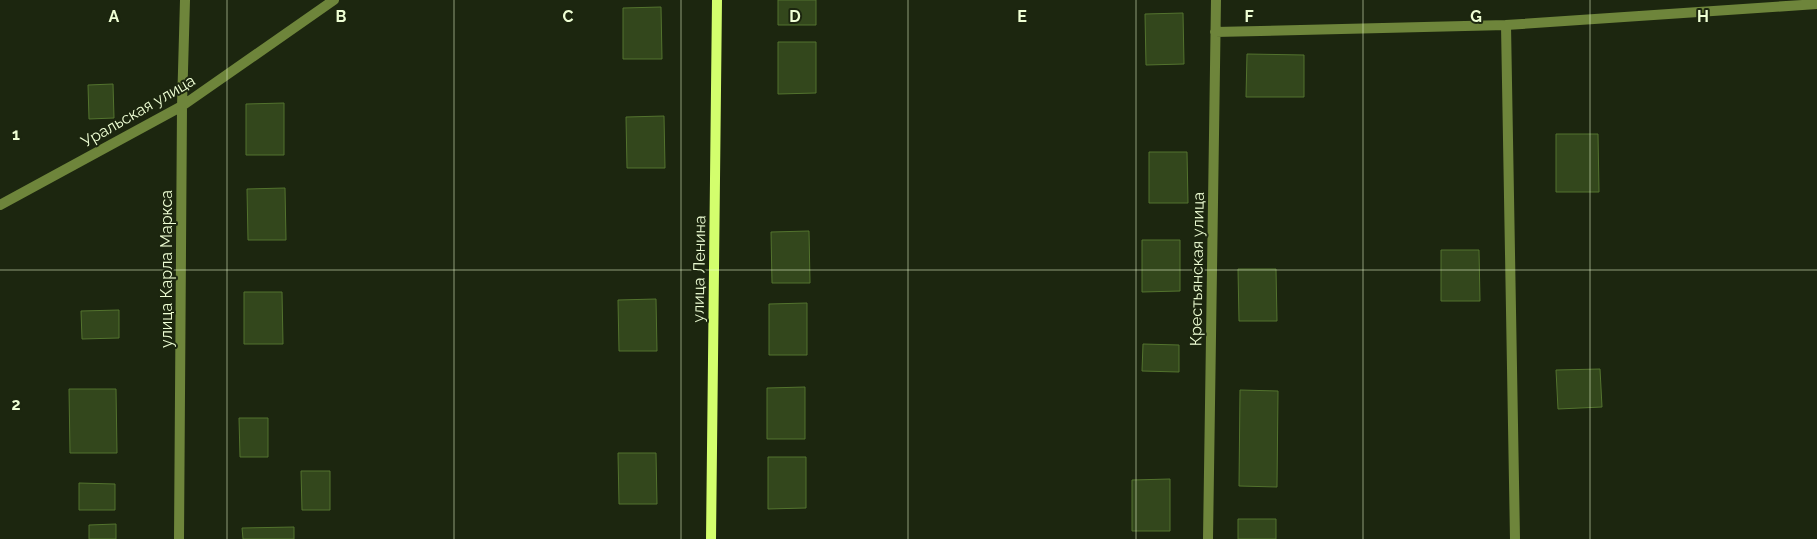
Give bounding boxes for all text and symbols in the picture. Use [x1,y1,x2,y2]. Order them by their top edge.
text: A [109,7,120,26]
text: B [336,7,347,26]
text: C [563,7,574,26]
text: D [789,7,801,26]
text: E [1017,7,1027,26]
text: F [1244,7,1254,26]
text: G [1470,7,1482,26]
text: H [1697,7,1709,26]
street label: Уральская улица [78,71,198,151]
text: 1 [12,125,20,144]
street label: улица Карла Маркса [157,190,176,348]
street label: Крестьянская улица [1186,192,1208,346]
street label: улица Ленина [689,215,709,323]
text: 2 [11,395,21,414]

